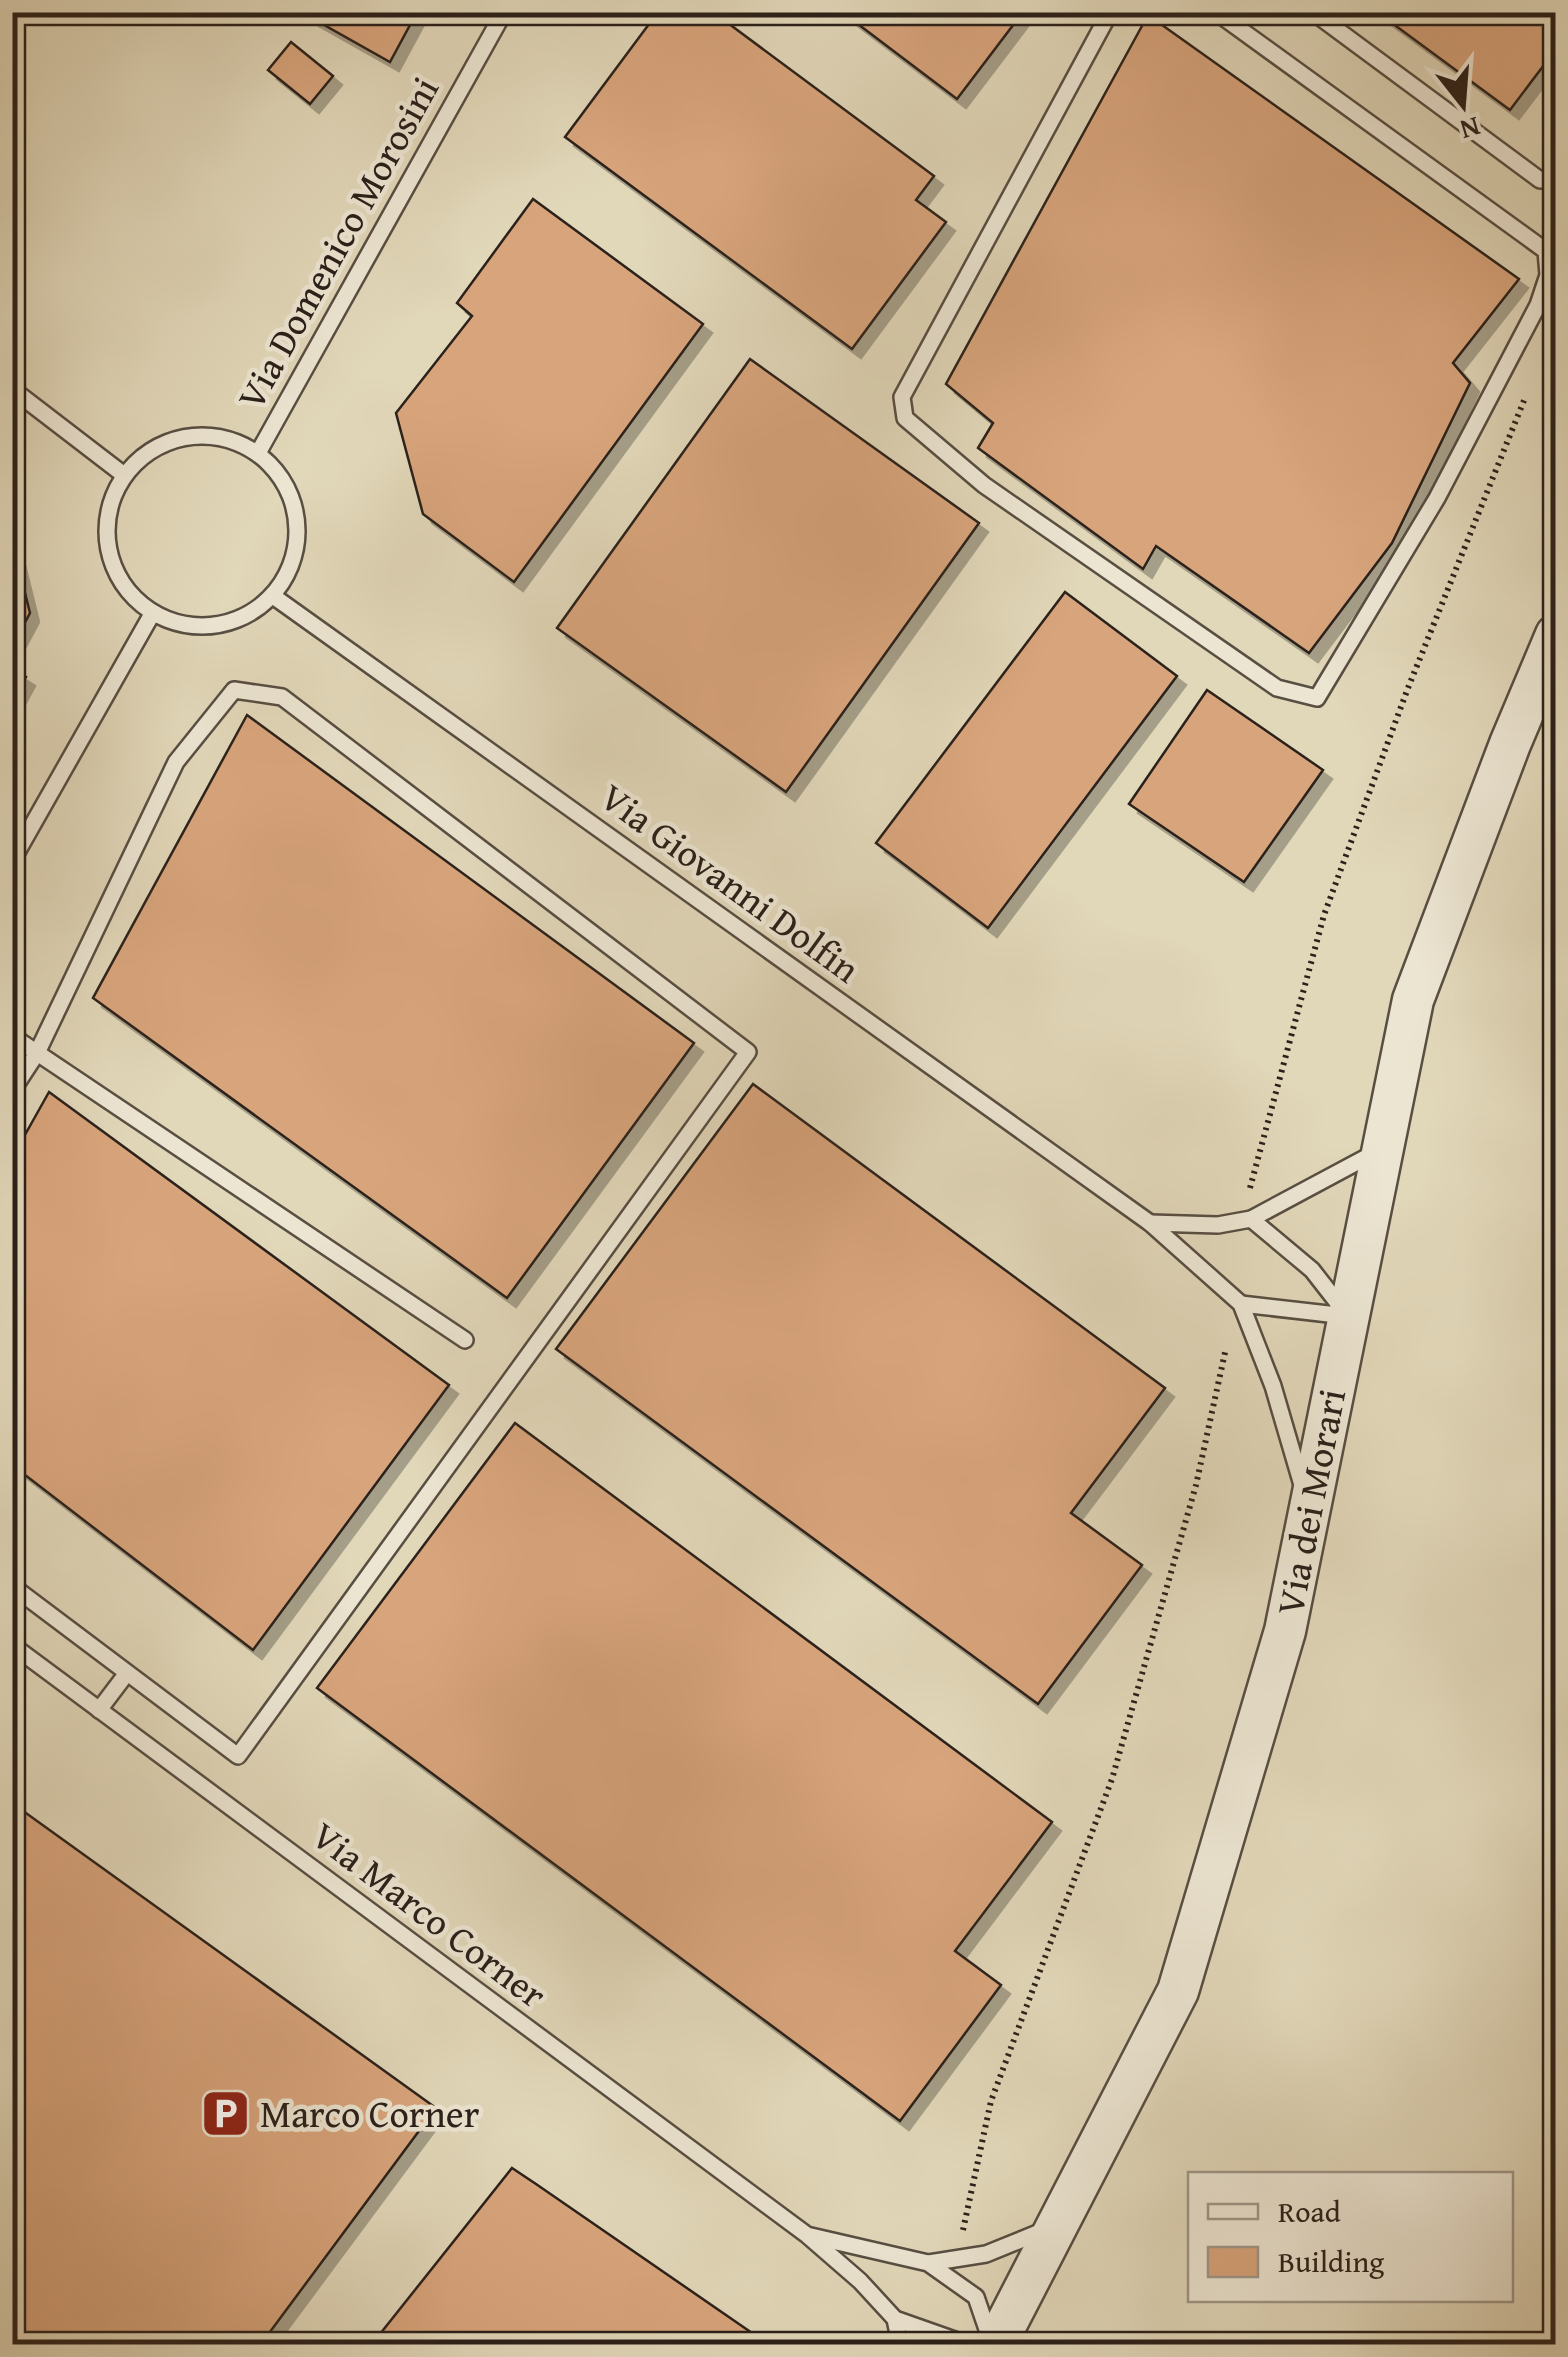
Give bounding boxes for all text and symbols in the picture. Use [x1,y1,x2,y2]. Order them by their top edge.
north arrow [1413,55,1513,155]
street label: Via Domenico Morosini [222,66,452,419]
text: N [1455,107,1485,152]
street label: Via Giovanni Dolfin [589,769,872,996]
street label: Via dei Morari [1261,1384,1359,1620]
street label: Via Marco Corner [300,1807,559,2021]
place label: Marco Corner [260,2085,480,2141]
parking icon: Marco Corner [199,2088,251,2140]
legend [1188,2172,1513,2302]
text: Road [1278,2189,1341,2233]
text: Building [1278,2239,1384,2283]

